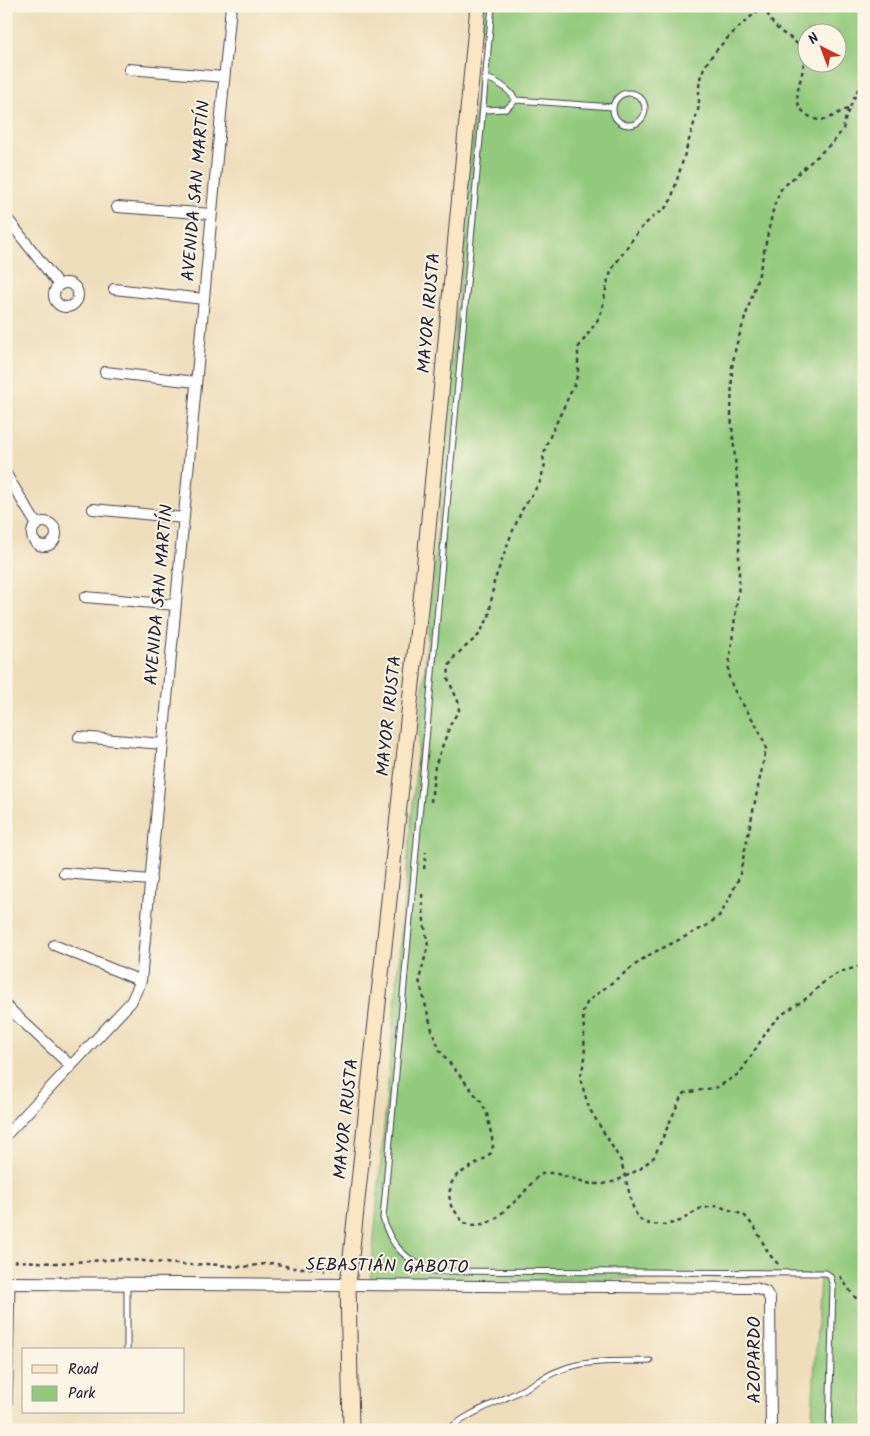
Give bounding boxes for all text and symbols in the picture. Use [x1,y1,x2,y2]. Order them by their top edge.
north arrow [798,22,848,72]
text: N [803,28,825,50]
street label: AVENIDA SAN MARTÍN [175,99,219,283]
street label: MAYOR IRUSTA [410,251,450,375]
street label: AVENIDA SAN MARTÍN [138,503,182,687]
street label: MAYOR IRUSTA [369,654,411,778]
street label: MAYOR IRUSTA [326,1057,368,1181]
street label: SEBASTIÁN GABOTO [305,1251,469,1283]
street label: AZOPARDO [741,1316,770,1404]
legend [22,1348,185,1414]
text: Road [68,1358,99,1382]
text: Park [68,1382,96,1406]

